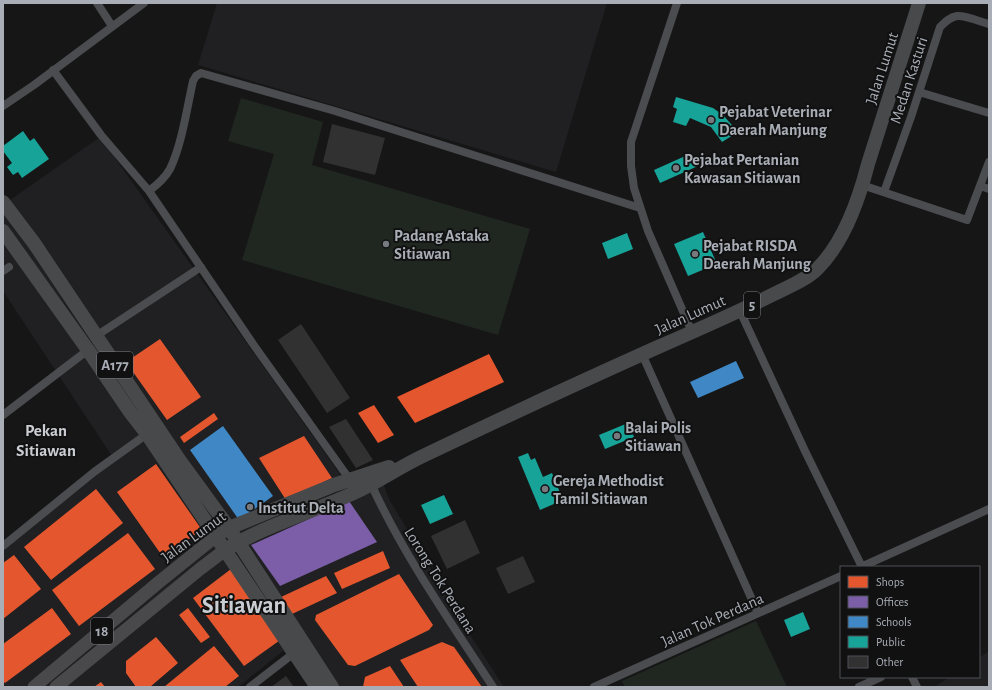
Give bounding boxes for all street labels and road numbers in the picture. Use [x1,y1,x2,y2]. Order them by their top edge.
street label: Jalan Lumut [863,30,901,106]
street label: Medan Kasturi [887,35,930,126]
street label: Jalan Lumut [653,292,728,337]
road number: 5 [744,292,760,318]
road number: A177 [97,352,133,378]
street label: Jalan Lumut [159,508,229,565]
street label: Lorong Tok Perdana [401,525,479,636]
street label: Jalan Tok Perdana [659,590,766,650]
road number: 18 [91,618,113,644]

